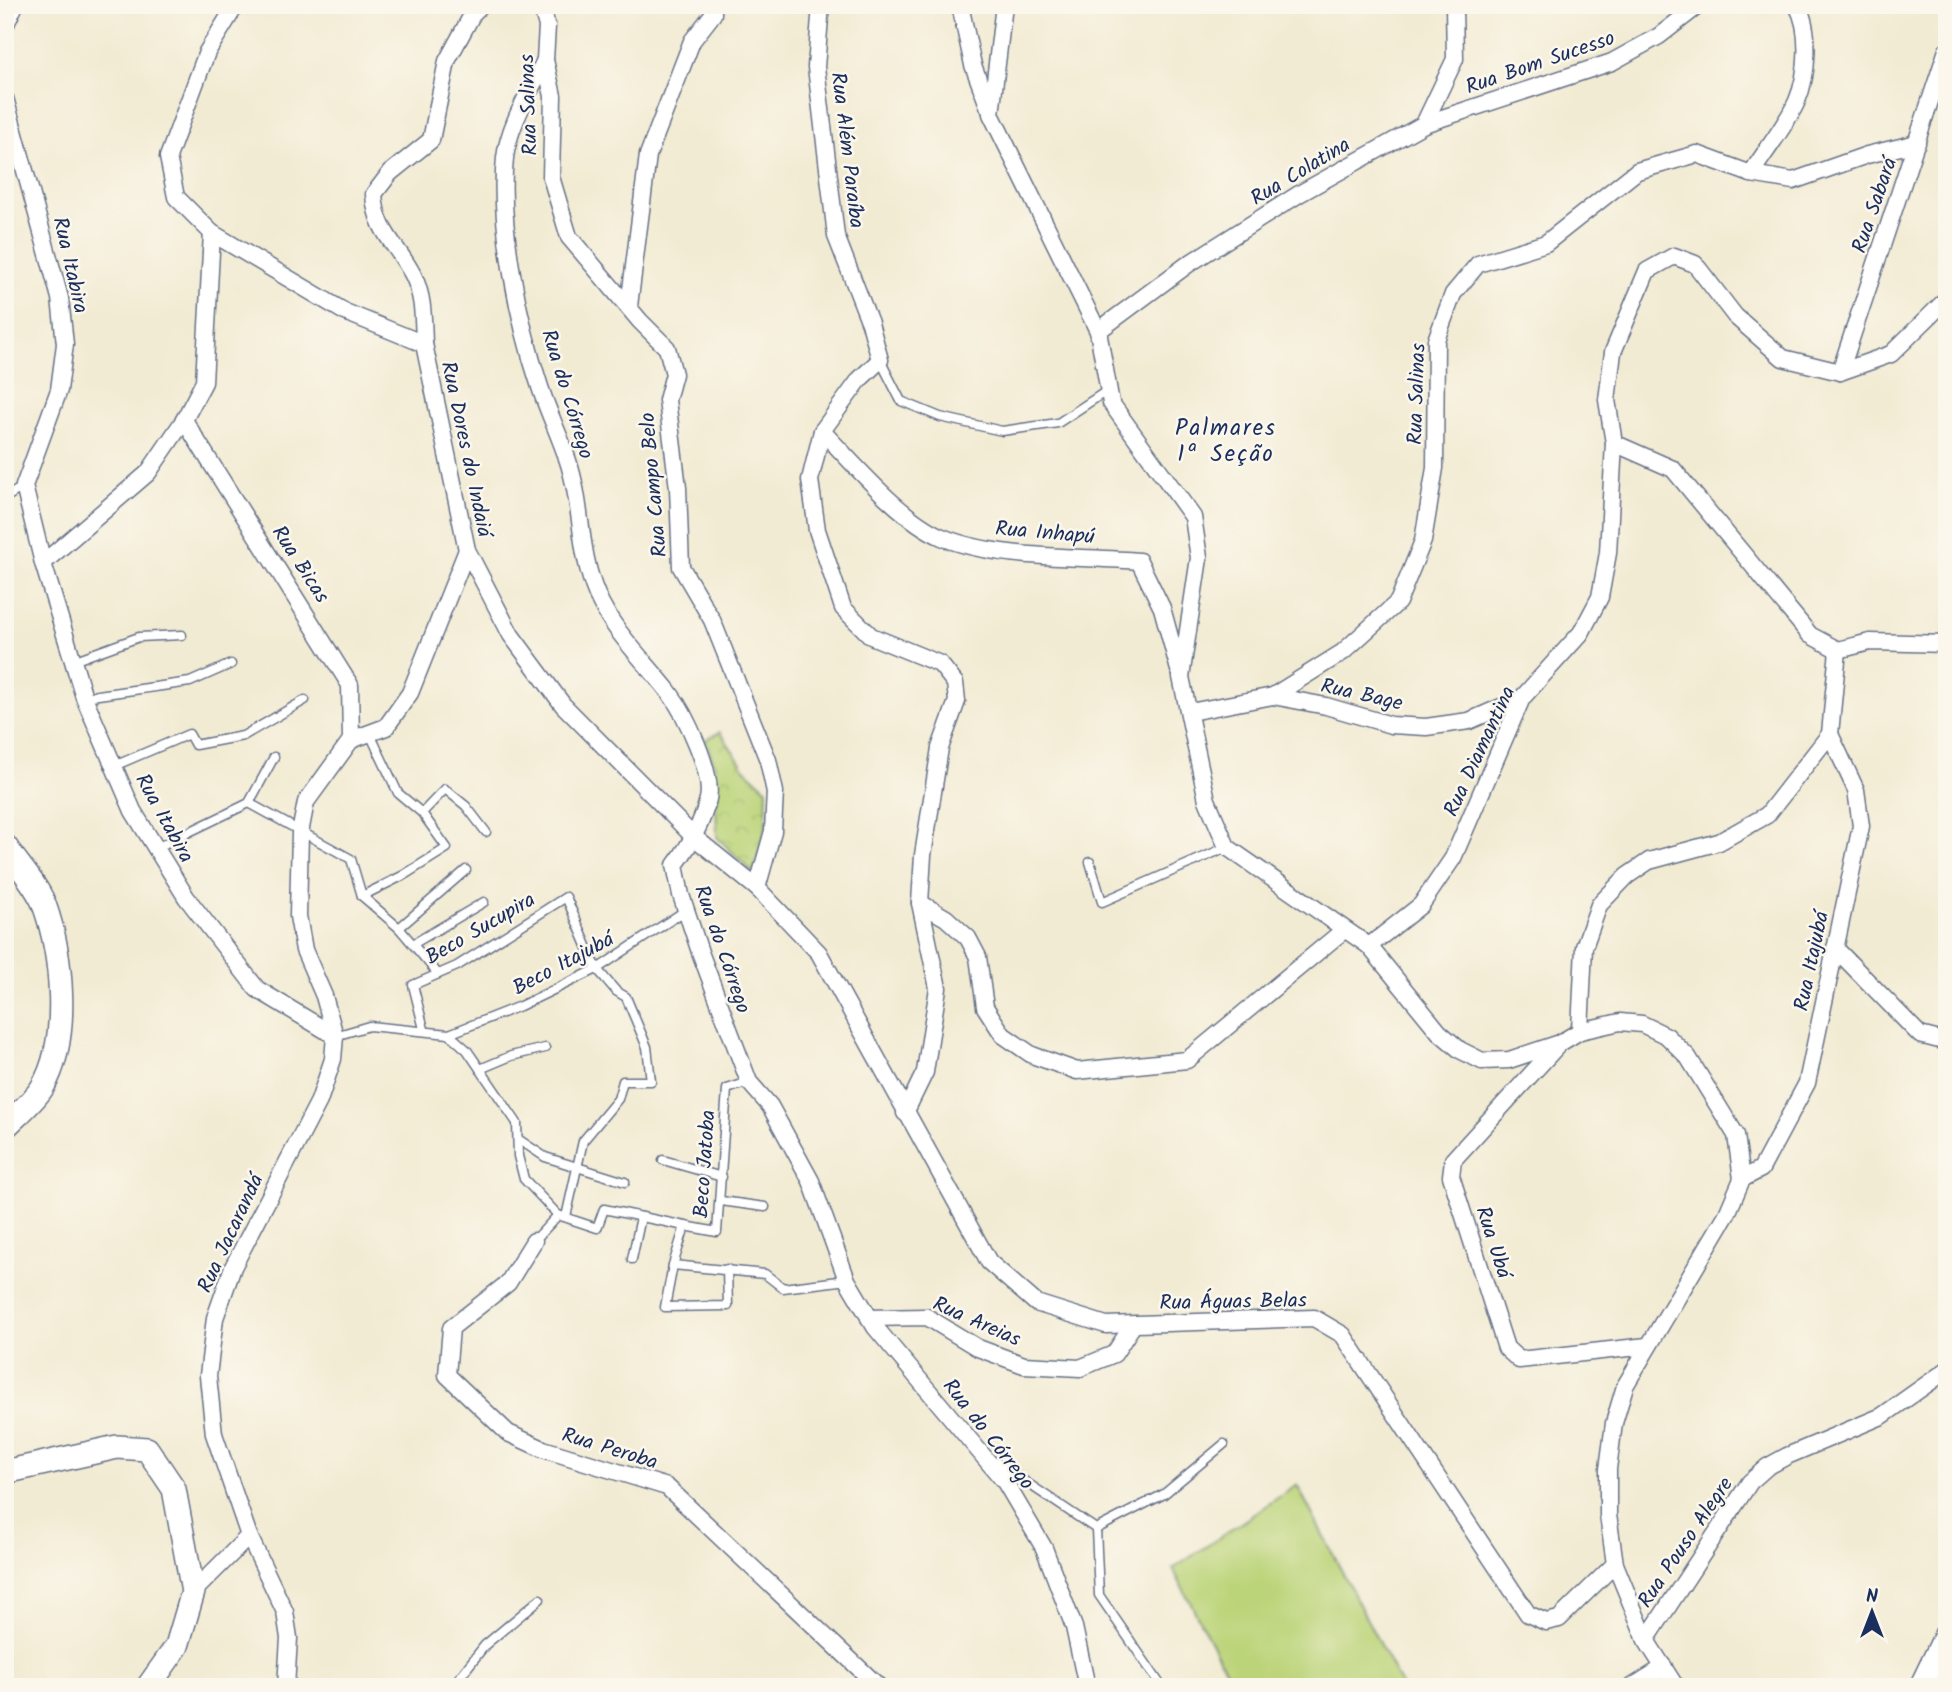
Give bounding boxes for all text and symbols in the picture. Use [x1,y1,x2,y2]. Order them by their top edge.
street label: Rua Bom Sucesso [1461,22,1620,104]
street label: Rua Salinas [511,53,548,156]
street label: Rua Além Paraíba [821,70,872,230]
street label: Rua Colatina [1244,129,1357,215]
street label: Rua Sabará [1844,151,1908,258]
street label: Rua Itabira [42,214,97,317]
street label: Rua do Córrego [531,326,602,463]
street label: Rua Salinas [1399,343,1436,445]
street label: Rua Dores do Indaiá [431,358,501,542]
street label: Rua Campo Belo [632,411,677,559]
district label: Palmares 1ª Seção [1175,411,1277,473]
street label: Rua Inhapú [994,513,1097,554]
street label: Rua Bicas [262,519,337,610]
street label: Rua Bage [1317,670,1406,721]
street label: Rua Diamantina [1436,681,1525,822]
street label: Rua Itabira [126,768,202,870]
street label: Rua do Córrego [684,881,759,1018]
street label: Beco Sucupira [419,884,542,974]
street label: Rua Itajubá [1786,906,1840,1014]
street label: Beco Itajubá [507,923,622,1005]
street label: Beco Jatoba [685,1109,726,1219]
street label: Rua Jacarandá [189,1167,274,1299]
street label: Rua Ubá [1465,1202,1520,1285]
street label: Rua Águas Belas [1159,1285,1307,1320]
street label: Rua Areias [927,1288,1026,1356]
street label: Rua do Córrego [934,1372,1042,1498]
street label: Rua Peroba [557,1419,662,1480]
street label: Rua Pouso Alegre [1630,1470,1743,1615]
north arrow [1836,1576,1906,1646]
text: N [1866,1582,1878,1612]

